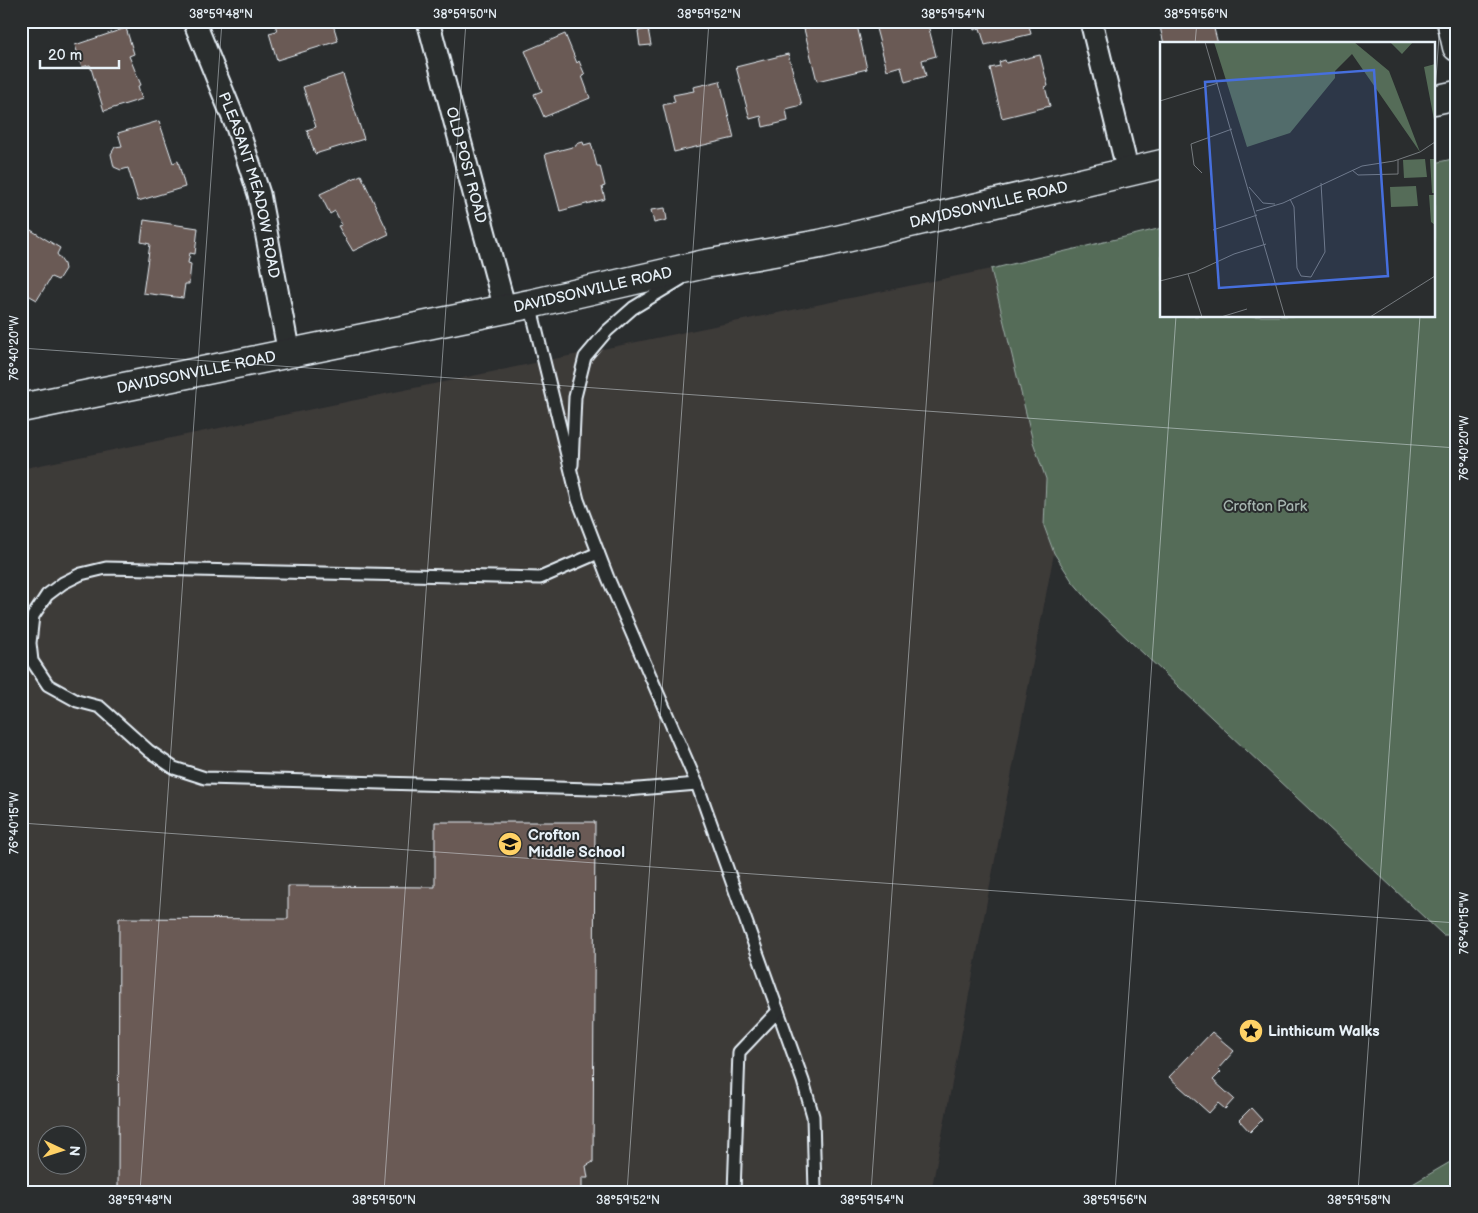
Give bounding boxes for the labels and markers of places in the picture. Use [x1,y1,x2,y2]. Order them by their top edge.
place label: Crofton Middle School [528,826,625,862]
school or university icon: Crofton Middle School [497,831,523,857]
place icon: Linthicum Walks [1238,1018,1264,1044]
place label: Linthicum Walks [1268,1022,1380,1041]

